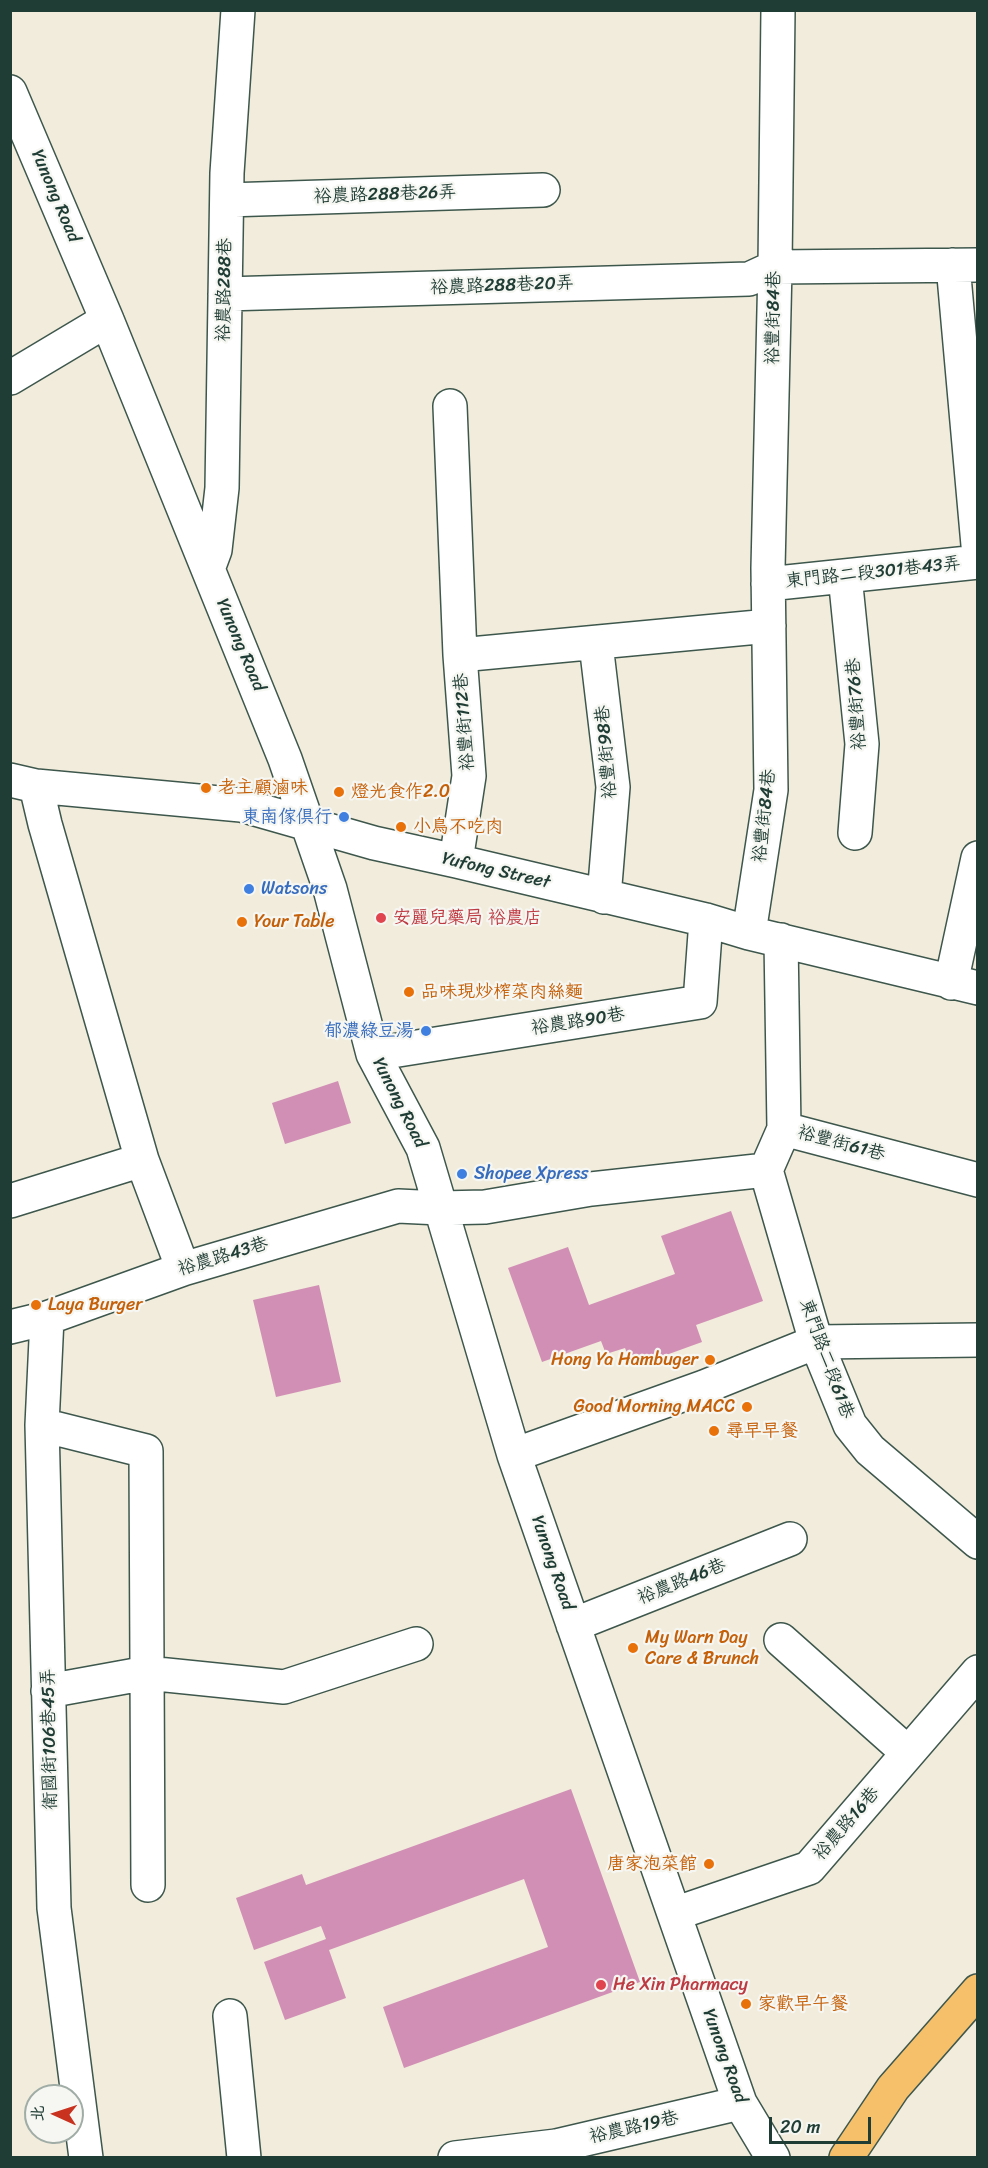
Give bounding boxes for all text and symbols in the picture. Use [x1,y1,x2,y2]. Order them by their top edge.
street label: Yunong Road [26,146,84,246]
street label: 裕農路288巷26弄 [313,182,457,208]
street label: 裕農路288巷 [213,238,237,342]
street label: 裕豐街84巷 [762,271,786,365]
street label: 裕農路288巷20弄 [430,273,574,299]
street label: 東門路二段301巷43弄 [784,553,962,593]
street label: Yunong Road [211,595,269,695]
street label: 裕豐街76巷 [843,657,871,751]
street label: 裕豐街112巷 [451,672,479,772]
street label: 裕豐街98巷 [592,704,622,800]
street label: 裕豐街84巷 [749,768,781,864]
place label: 老主顧滷味 [218,777,308,799]
marker: 老主顧滷味 [199,781,213,795]
place label: 燈光食作2.0 [351,781,450,803]
marker: 燈光食作2.0 [332,785,346,799]
place label: 東南傢俱行 [242,806,332,828]
marker: 東南傢俱行 [337,810,351,824]
place label: 小鳥不吃肉 [413,816,503,838]
marker: 小鳥不吃肉 [394,820,408,834]
street label: Yufong Street [440,848,552,894]
place label: Watsons [261,878,327,900]
marker: Watsons [242,882,256,896]
place label: 安麗兒藥局 裕農店 [393,907,542,929]
place label: Your Table [254,911,335,933]
marker: 安麗兒藥局 裕農店 [374,911,388,925]
marker: Your Table [235,915,249,929]
place label: 品味現炒榨菜肉絲麵 [421,981,583,1003]
marker: 品味現炒榨菜肉絲麵 [402,985,416,999]
street label: 裕農路90巷 [530,1004,626,1040]
place label: 郁濃綠豆湯 [324,1020,414,1042]
marker: 郁濃綠豆湯 [419,1024,433,1038]
street label: Yunong Road [367,1054,431,1152]
street label: 裕豐街61巷 [795,1122,887,1166]
place label: Shopee Xpress [474,1163,589,1185]
marker: Shopee Xpress [455,1167,469,1181]
street label: 裕農路43巷 [175,1233,271,1281]
place label: Laya Burger [48,1294,143,1316]
street label: 東門路二段61巷 [794,1296,858,1422]
marker: Laya Burger [29,1298,43,1312]
place label: Hong Ya Hambuger [551,1349,698,1371]
marker: Hong Ya Hambuger [703,1353,717,1367]
place label: Good Morning MACC [573,1396,735,1418]
marker: Good Morning MACC [740,1400,754,1414]
place label: 尋早早餐 [726,1420,798,1442]
marker: 尋早早餐 [707,1424,721,1438]
street label: Yunong Road [526,1513,578,1613]
street label: 裕農路46巷 [635,1554,729,1610]
place label: My Warn Day Care & Brunch [645,1627,759,1670]
marker: My Warn Day Care & Brunch [626,1641,640,1655]
street label: 衛國街106巷45弄 [38,1668,62,1810]
street label: 裕農路16巷 [809,1783,885,1865]
place label: 唐家泡菜館 [607,1853,697,1875]
marker: 唐家泡菜館 [702,1857,716,1871]
place label: He Xin Pharmacy [613,1974,748,1996]
marker: He Xin Pharmacy [594,1978,608,1992]
place label: 家歡早午餐 [758,1993,848,2015]
marker: 家歡早午餐 [739,1997,753,2011]
street label: Yunong Road [697,2006,751,2106]
north arrow [24,2084,84,2144]
text: 北 [23,2104,52,2122]
scale bar [772,2105,874,2143]
street label: 裕農路19巷 [587,2107,681,2149]
text: 20 m [780,2111,820,2143]

